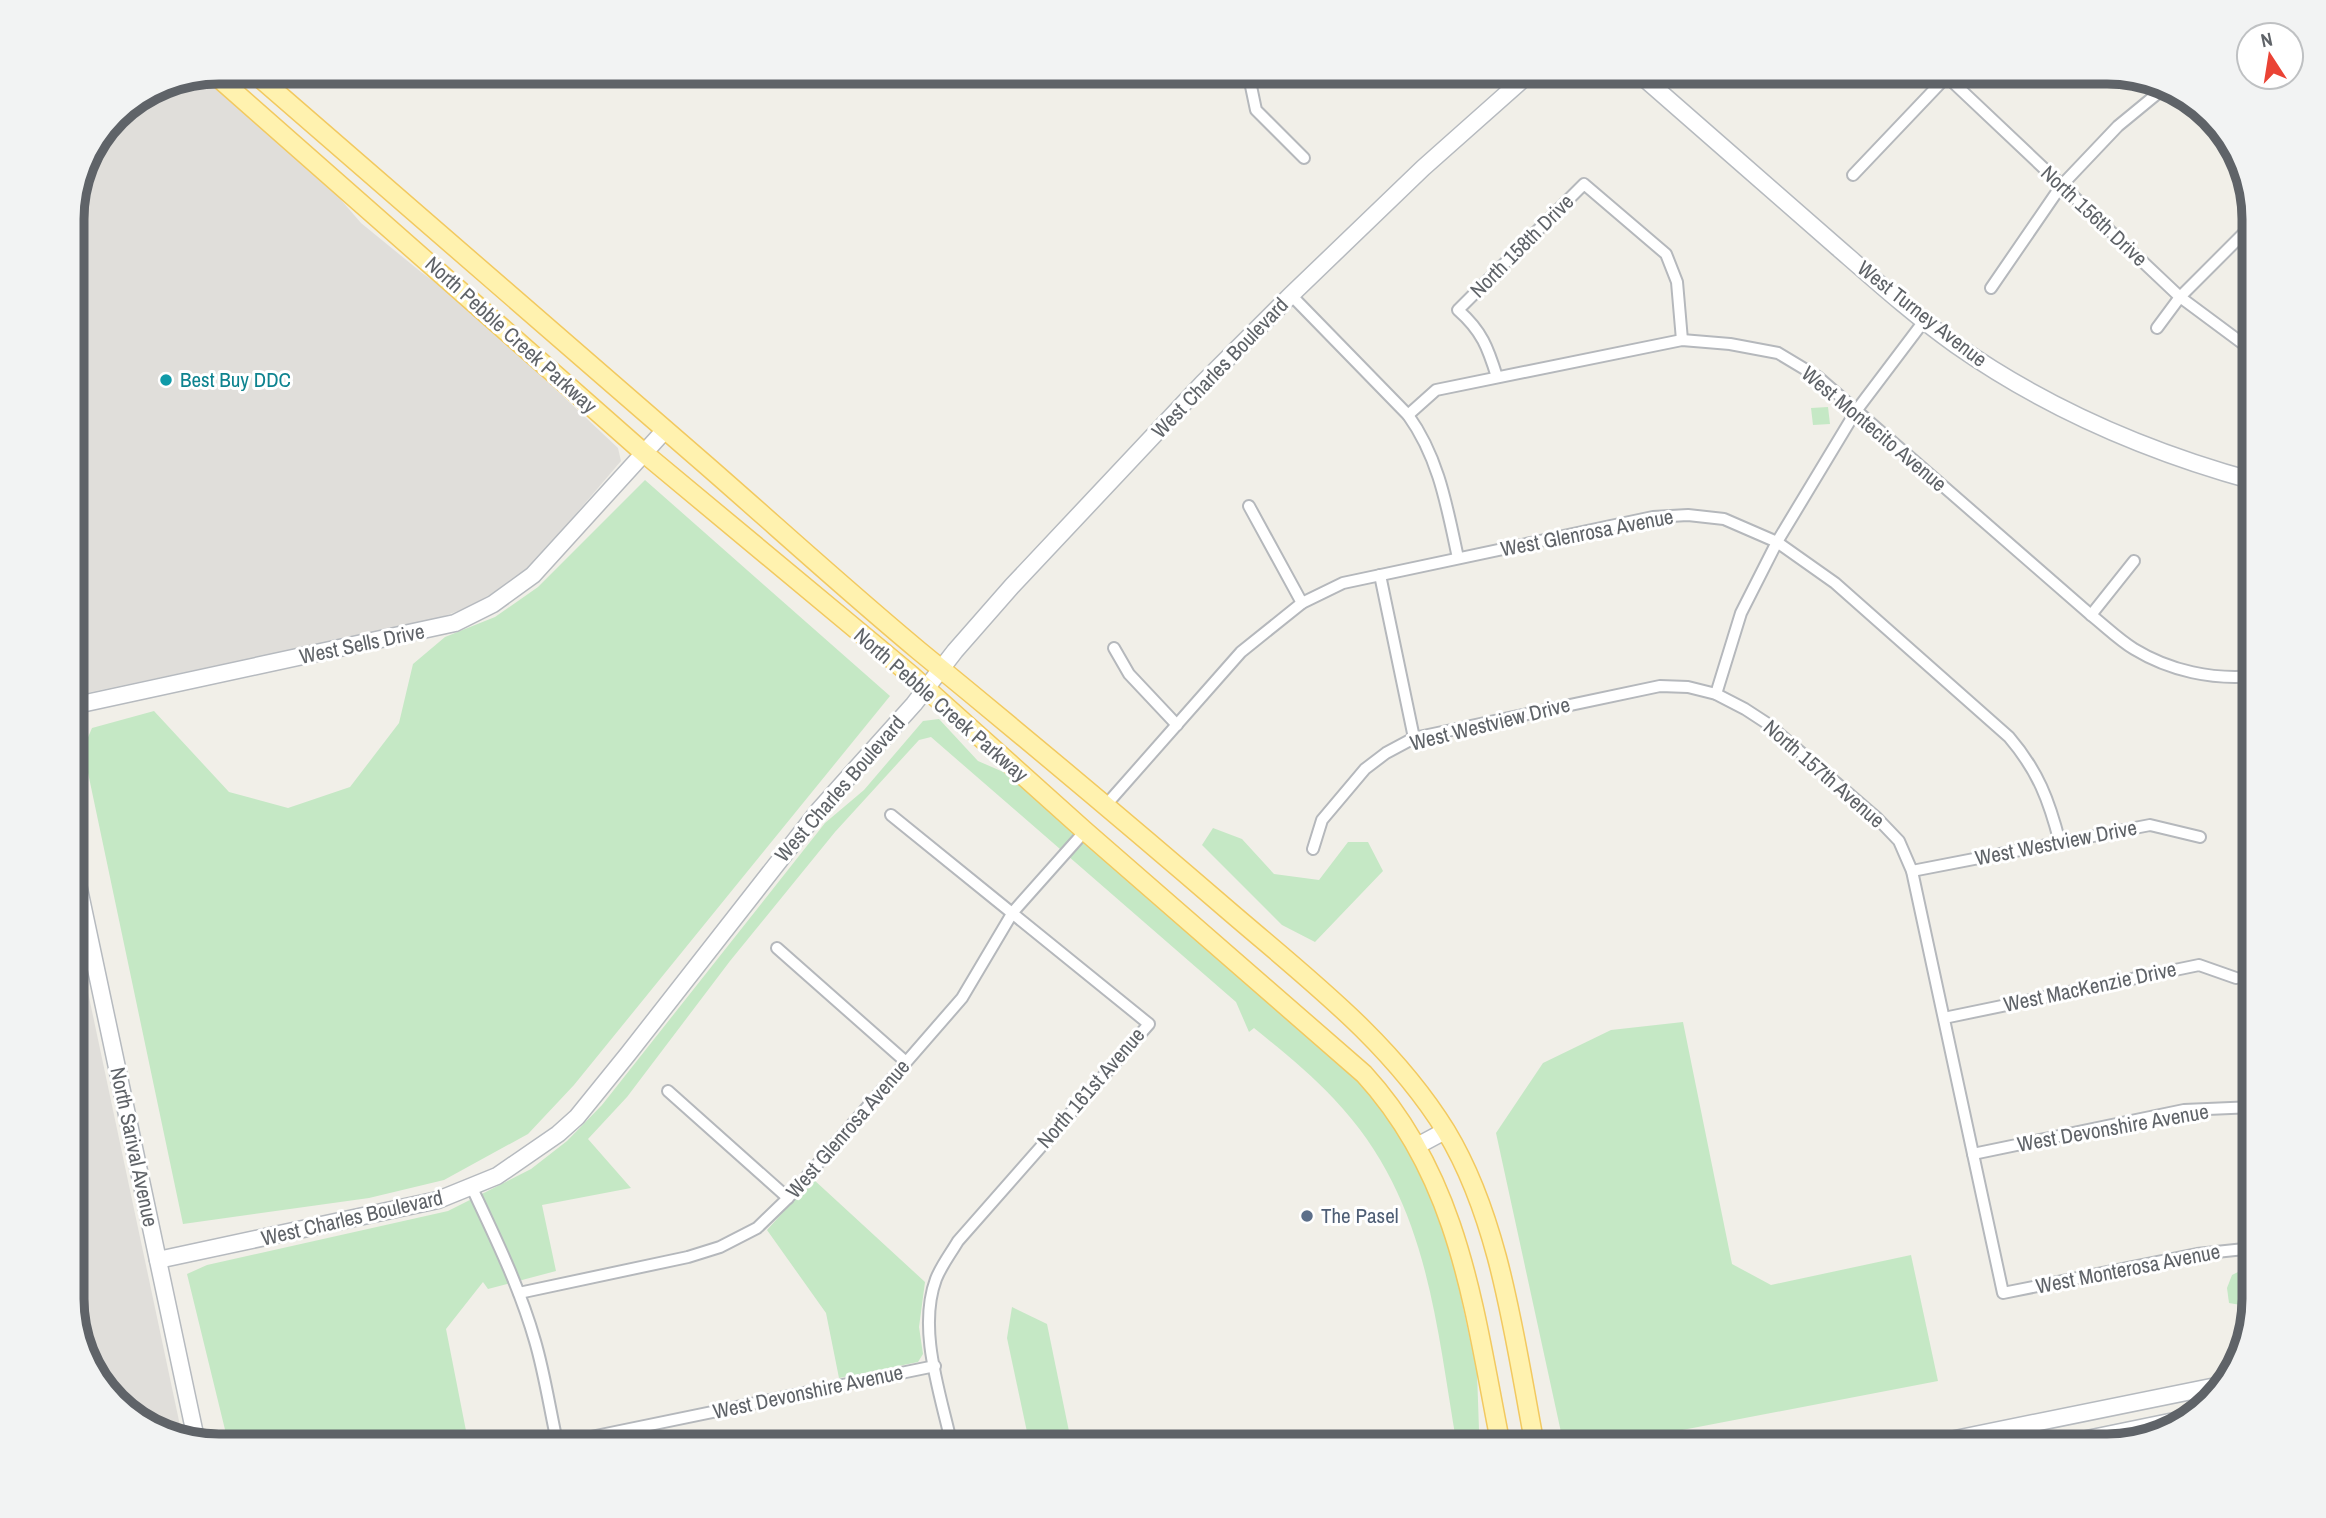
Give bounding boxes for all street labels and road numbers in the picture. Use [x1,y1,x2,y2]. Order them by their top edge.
street label: North 156th Drive [2035,159,2154,273]
street label: North 158th Drive [1463,187,1580,304]
street label: North Pebble Creek Parkway [419,250,604,420]
street label: West Turney Avenue [1851,254,1993,374]
street label: West Charles Boulevard [1145,291,1294,444]
street label: West Montecito Avenue [1796,359,1953,498]
street label: West Glenrosa Avenue [1498,502,1676,563]
street label: West Sells Drive [297,616,427,671]
street label: North Pebble Creek Parkway [848,621,1035,789]
street label: West Westview Drive [1407,690,1573,757]
street label: West Charles Boulevard [768,709,911,868]
street label: North 157th Avenue [1757,713,1891,834]
street label: West Westview Drive [1973,813,2139,872]
street label: West MacKenzie Drive [2001,954,2179,1019]
street label: North 161st Avenue [1030,1021,1151,1154]
street label: West Glenrosa Avenue [779,1053,916,1204]
street label: North Sarival Avenue [103,1064,166,1229]
street label: West Devonshire Avenue [2015,1096,2211,1159]
street label: West Charles Boulevard [258,1183,445,1252]
street label: West Monterosa Avenue [2033,1236,2222,1301]
street label: West Devonshire Avenue [710,1357,906,1426]

